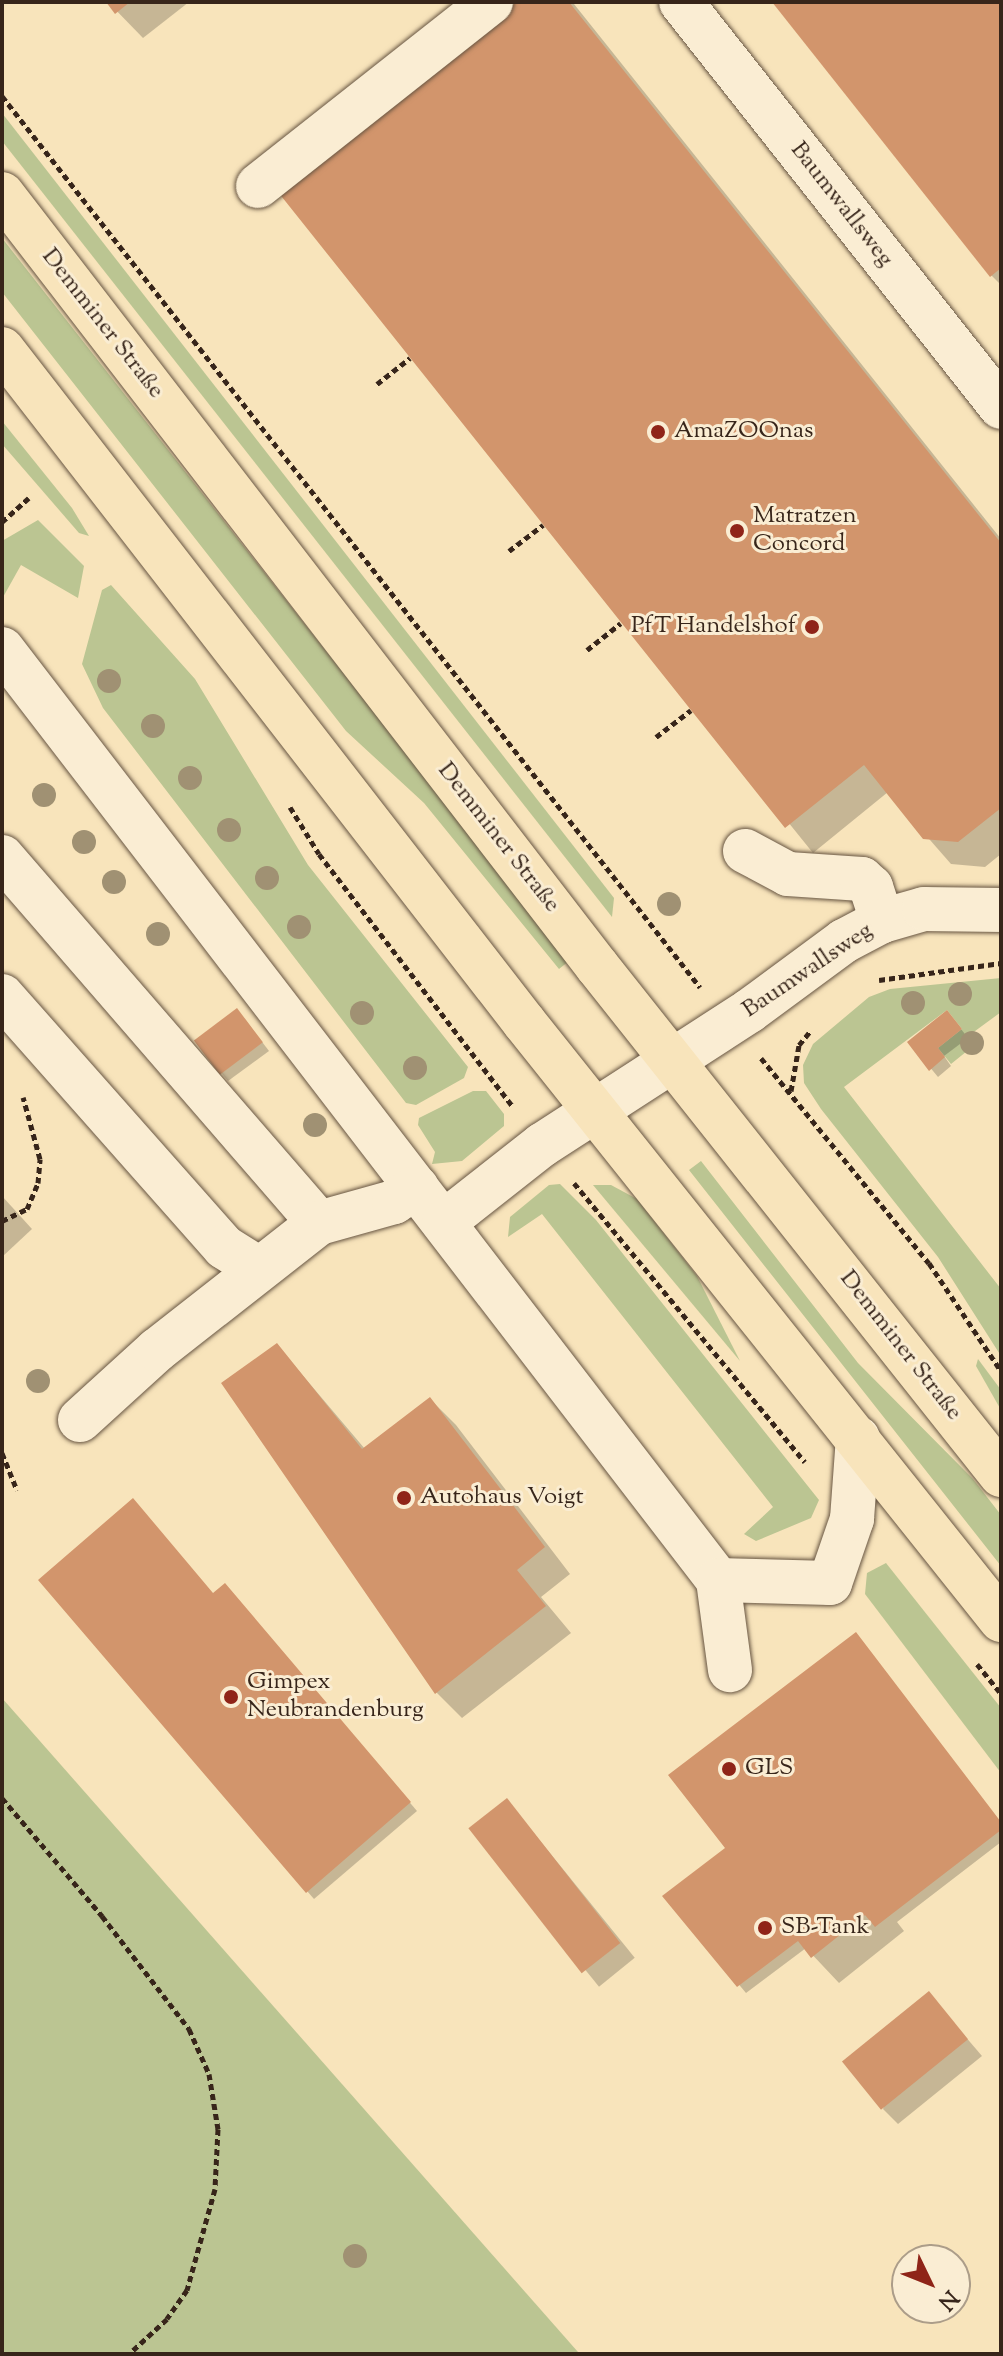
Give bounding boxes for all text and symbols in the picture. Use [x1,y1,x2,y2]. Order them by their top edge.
street label: Baumwallsweg [783,137,899,273]
street label: Demminer Straße [35,243,169,405]
place label: AmaZOOnas [674,418,814,446]
marker: AmaZOOnas [649,423,667,441]
place label: Matratzen Concord [753,503,857,559]
marker: Matratzen Concord [728,522,746,540]
place label: PfT Handelshof [631,613,796,641]
marker: PfT Handelshof [803,618,821,636]
street label: Demminer Straße [431,757,565,919]
street label: Baumwallsweg [737,917,879,1025]
street label: Demminer Straße [833,1265,967,1427]
place label: Autohaus Voigt [420,1484,584,1512]
marker: Autohaus Voigt [395,1489,413,1507]
place label: Gimpex Neubrandenburg [247,1669,424,1725]
marker: Gimpex Neubrandenburg [222,1688,240,1706]
place label: GLS [745,1755,793,1783]
marker: GLS [720,1760,738,1778]
place label: SB-Tank [781,1914,870,1942]
marker: SB-Tank [756,1919,774,1937]
north arrow [891,2244,971,2324]
text: N [929,2282,965,2316]

